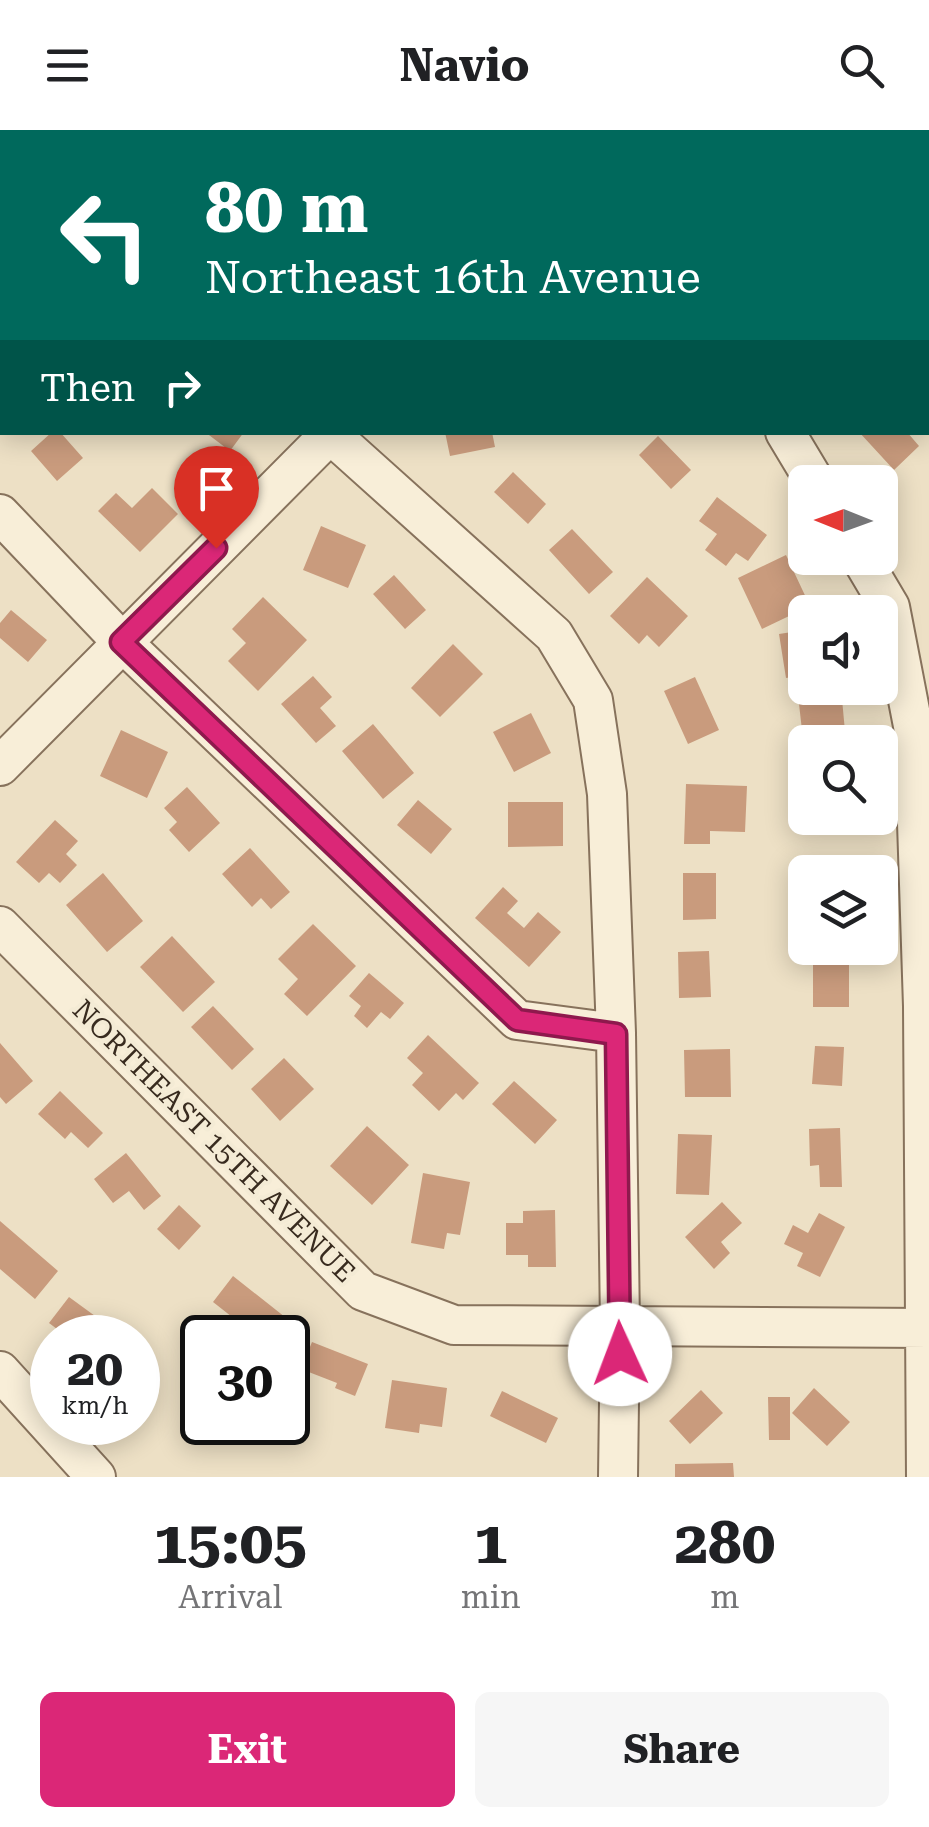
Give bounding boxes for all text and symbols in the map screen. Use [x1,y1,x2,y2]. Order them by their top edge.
icon: menu [40,38,95,93]
icon: search [834,38,889,93]
text: Navio [399,39,530,92]
text: 80 m [205,167,369,249]
icon: left [40,170,170,300]
text: Northeast 16th Avenue [205,251,701,304]
icon: right [155,360,210,415]
text: Then [40,366,135,410]
pin [174,446,259,549]
icon: arrive [189,461,244,516]
north arrow [788,465,898,575]
map controls [788,465,898,965]
button: sound [788,595,898,705]
button: search [788,725,898,835]
button: layers [788,855,898,965]
street label: NORTHEAST 15TH AVENUE [66,993,362,1289]
position arrow [568,1302,672,1406]
speed limit sign: 30 [180,1315,310,1445]
text: 20 [67,1339,123,1397]
text: km/h [62,1391,128,1420]
text: 15:05 [154,1507,307,1578]
text: 1 [474,1507,507,1578]
text: 280 [674,1507,775,1578]
text: Arrival [178,1578,282,1616]
text: min [461,1578,521,1616]
text: m [710,1578,739,1616]
button: Exit [40,1692,455,1807]
button: Share [475,1692,889,1807]

